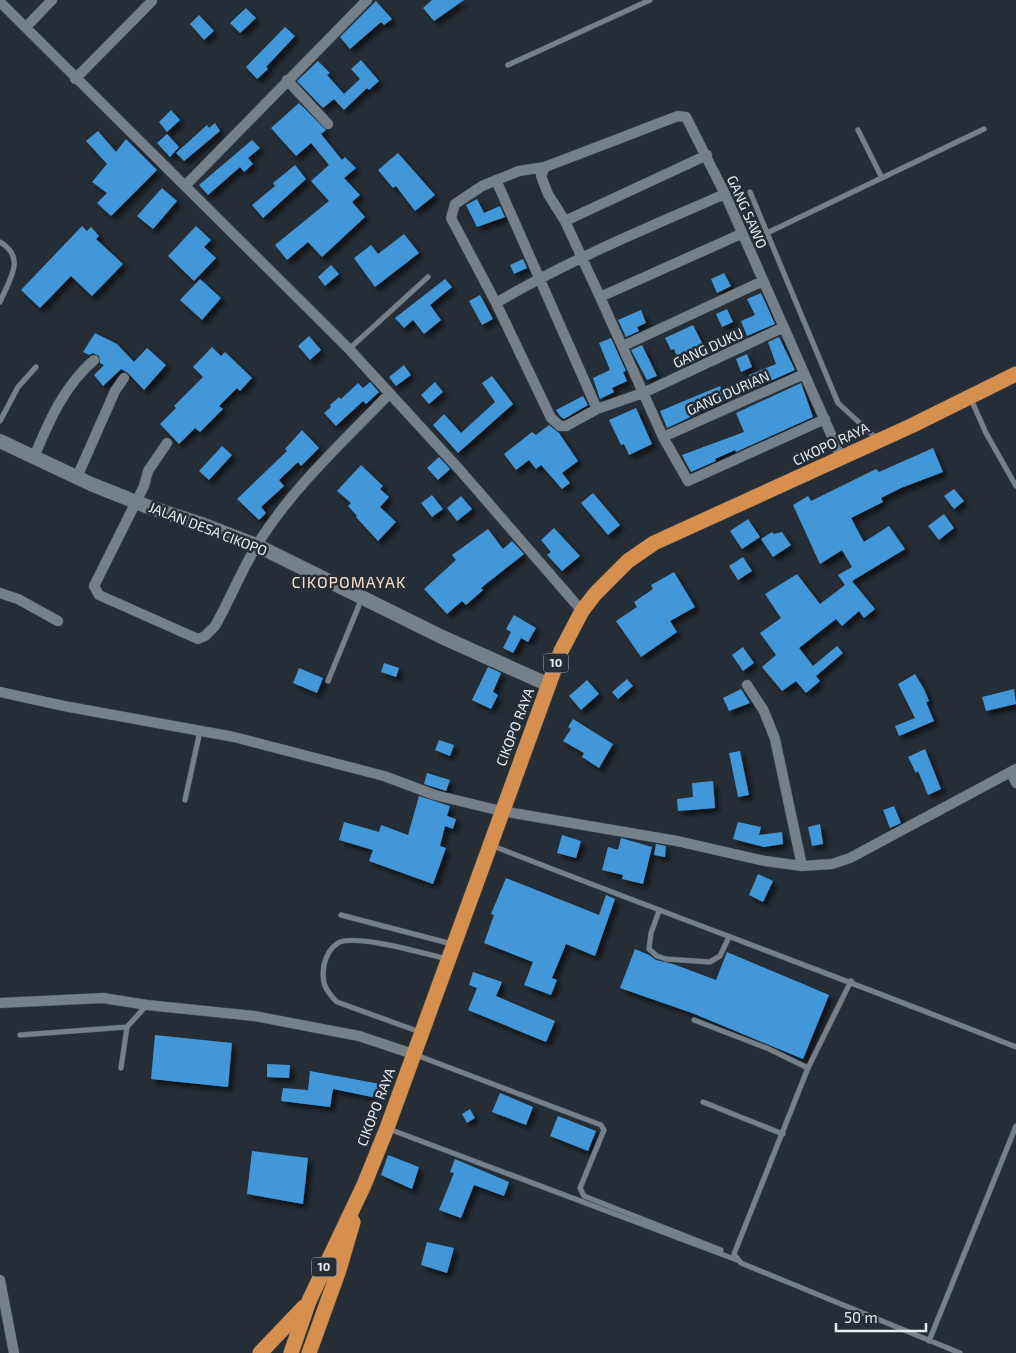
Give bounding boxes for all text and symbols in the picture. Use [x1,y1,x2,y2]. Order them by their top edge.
street label: GANG SAWO [724,173,771,251]
street label: GANG DUKU [670,324,746,371]
street label: GANG DURIAN [684,367,772,418]
street label: CIKOPO RAYA [790,418,872,469]
street label: JALAN DESA CIKOPO [147,498,270,559]
district label: CIKOPOMAYAK [292,572,406,591]
road number: 10 [544,654,568,672]
street label: CIKOPO RAYA [492,685,537,768]
street label: CIKOPO RAYA [353,1065,398,1148]
road number: 10 [312,1258,336,1276]
scale bar [836,1300,926,1332]
text: 50 m [844,1308,878,1326]

